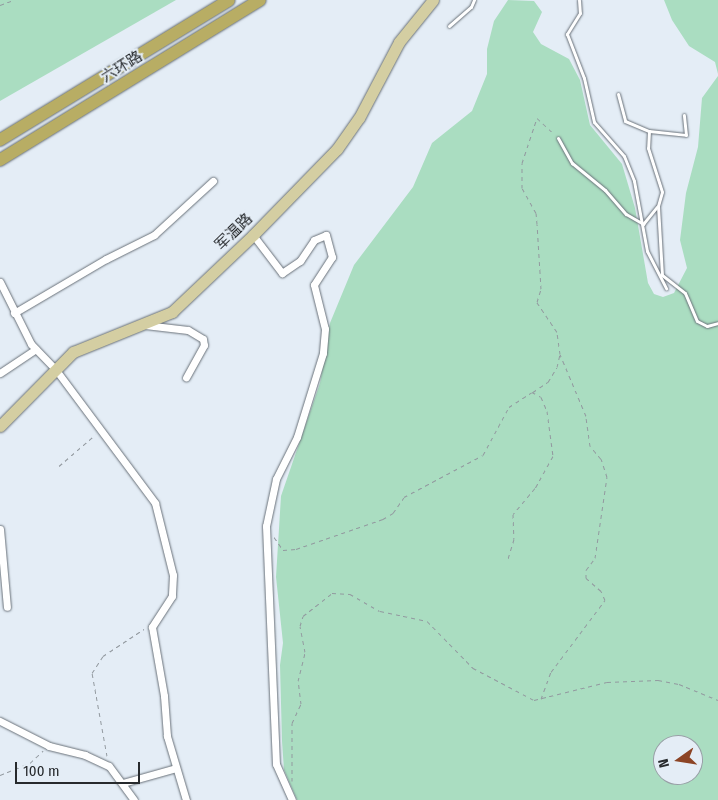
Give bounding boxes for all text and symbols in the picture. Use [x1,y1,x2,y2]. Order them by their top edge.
street label: 六环路 [98,47,146,87]
street label: 军温路 [212,210,256,254]
north arrow [653,735,703,785]
scale bar [18,752,142,784]
text: N [655,757,673,769]
text: 100 m [23,762,60,780]

